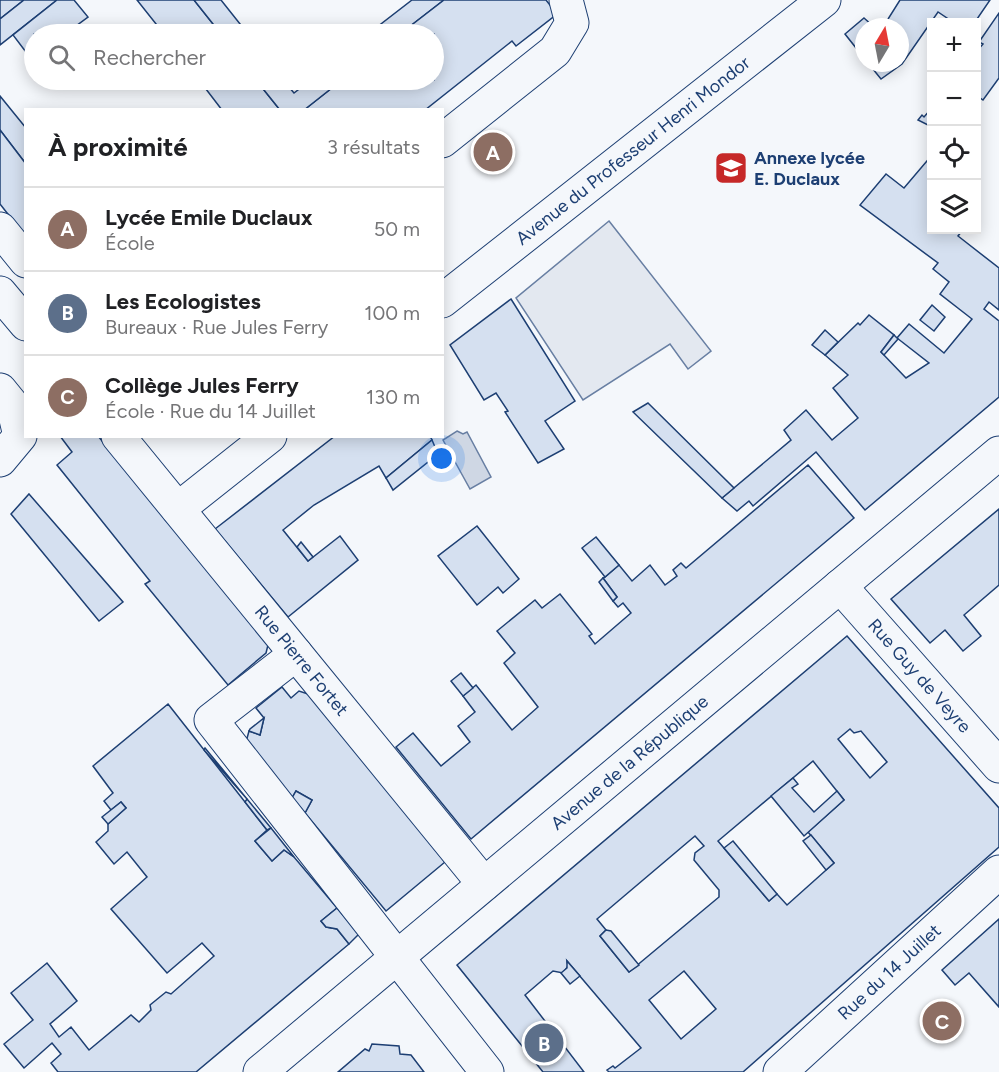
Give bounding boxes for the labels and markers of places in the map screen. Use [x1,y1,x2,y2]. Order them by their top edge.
pin: A [474,130,512,174]
place label: Annexe lycée E. Duclaux [754,147,865,190]
school or university icon: Annexe lycée E. Duclaux [713,150,749,186]
pin: C [922,998,962,1044]
pin: B [524,1020,564,1066]

